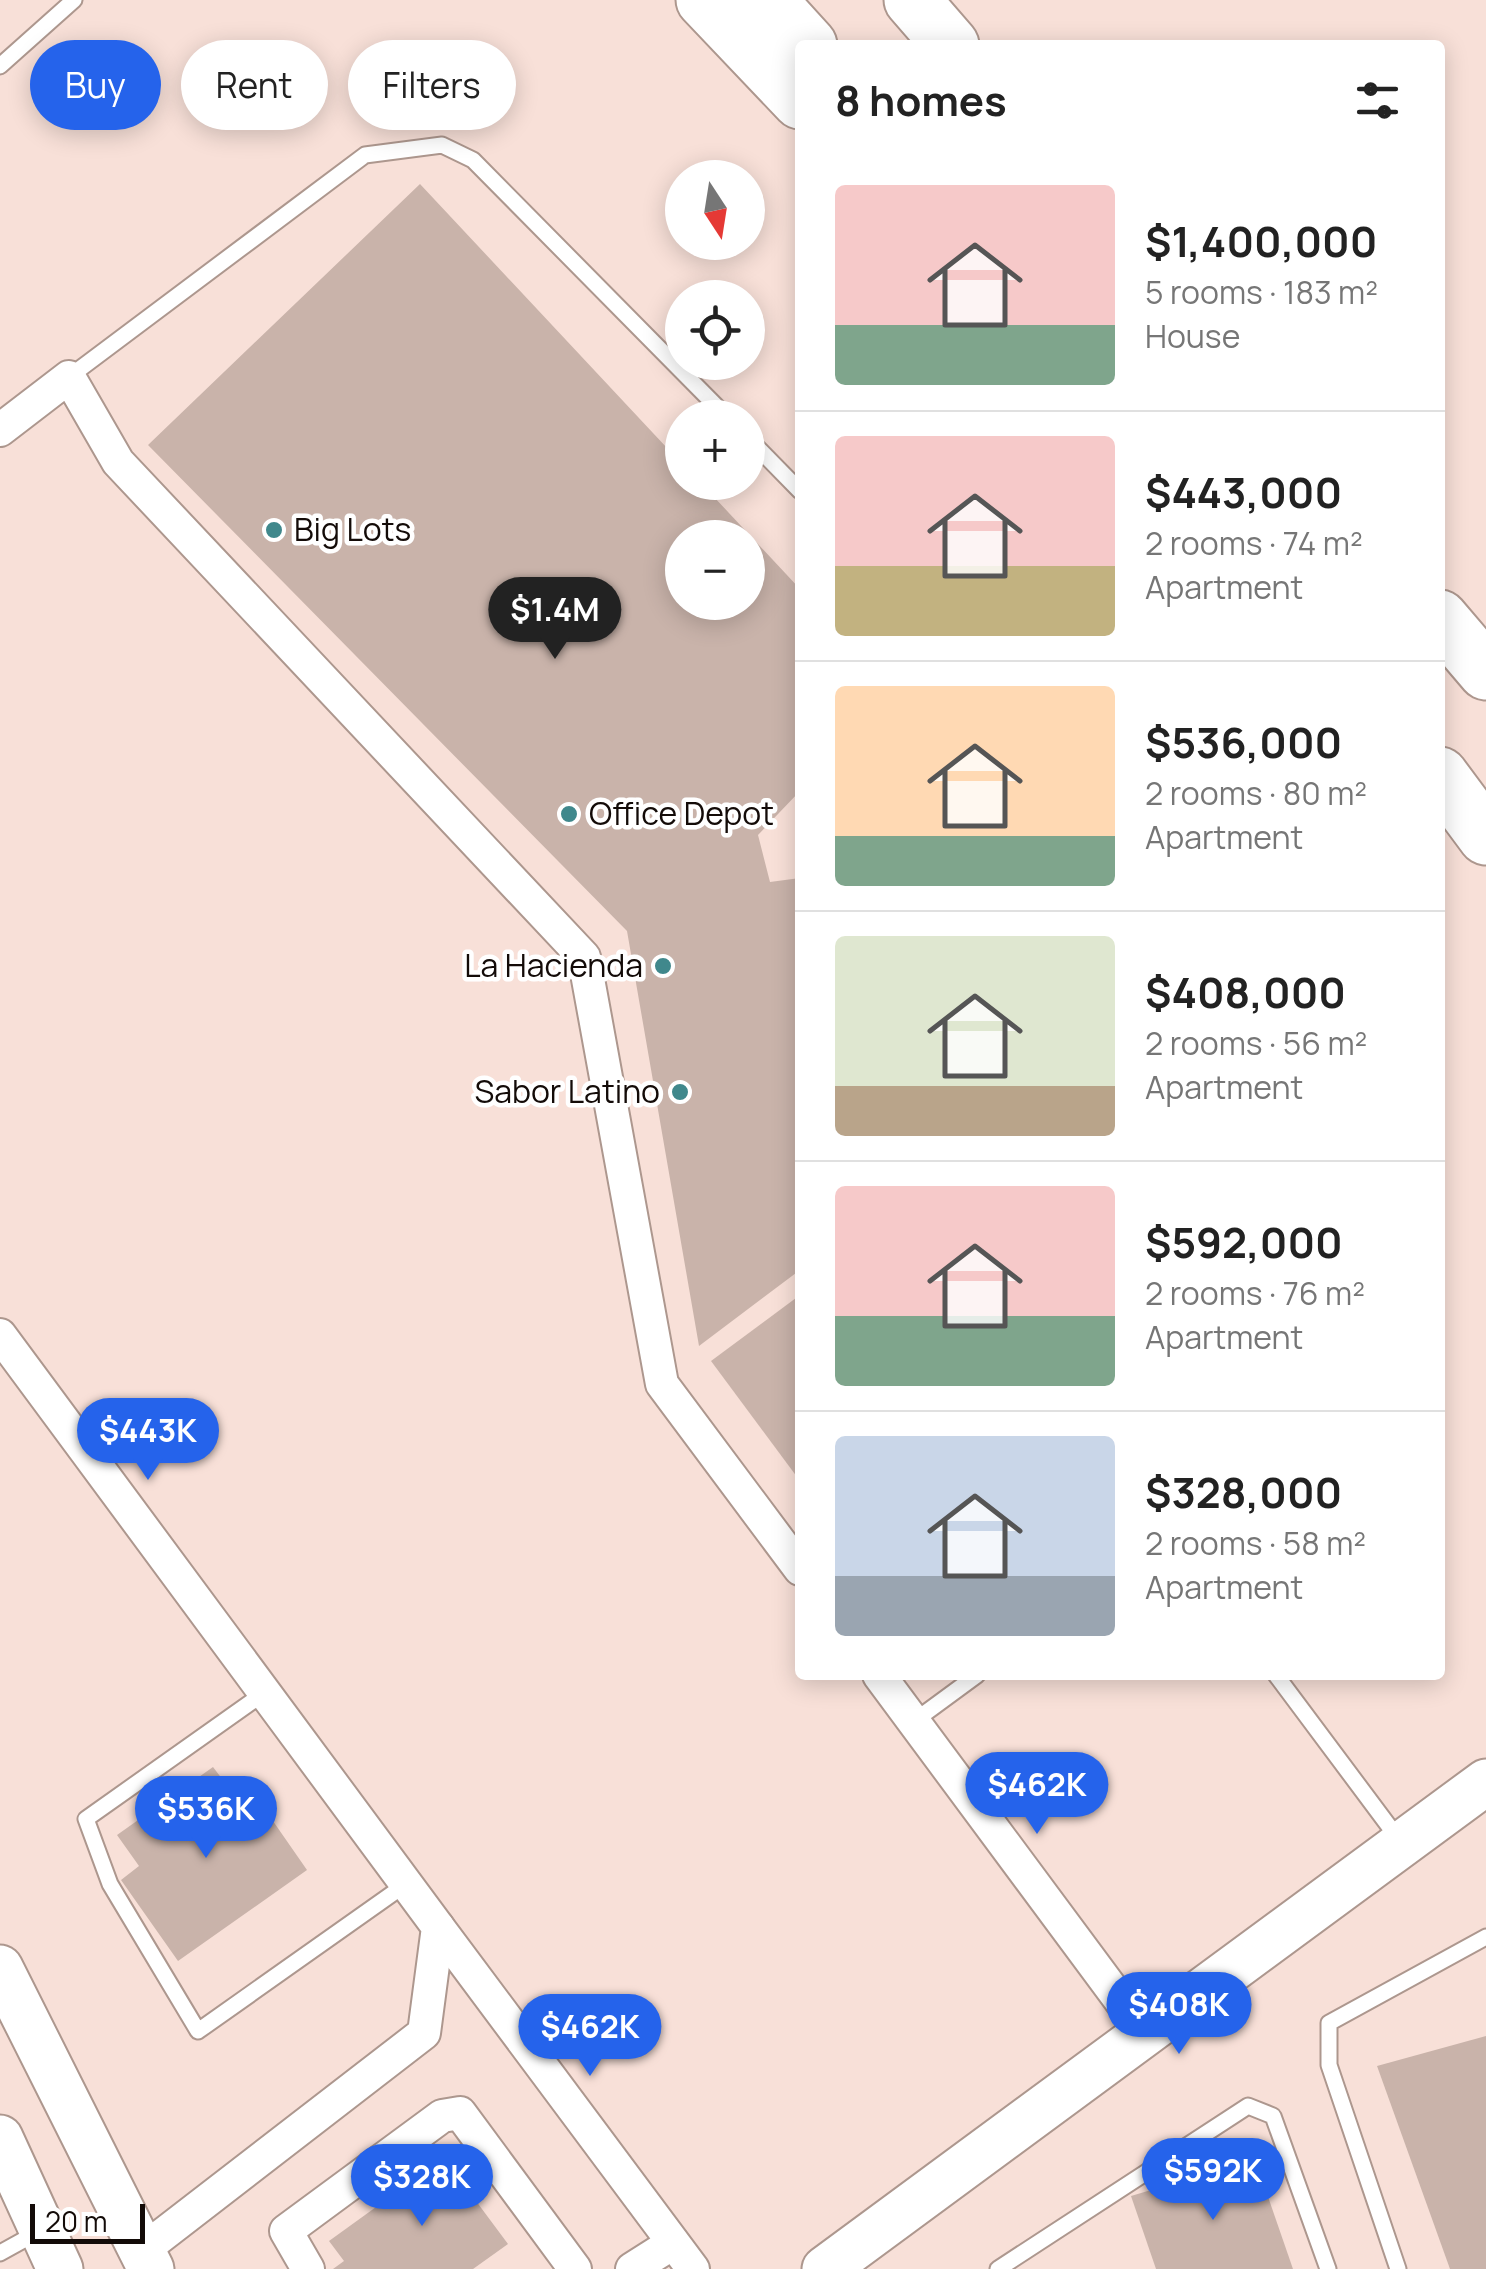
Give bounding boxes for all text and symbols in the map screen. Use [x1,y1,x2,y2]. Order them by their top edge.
chip: Buy [30,40,161,130]
chip: Rent [181,40,328,130]
chip: Filters [348,40,516,130]
text: 8 homes [835,71,1007,129]
icon: filters [1350,73,1405,128]
north arrow [665,160,765,260]
map controls [665,160,765,620]
text: $1,400,000 [1145,212,1377,270]
icon: home [915,225,1035,345]
text: 5 rooms · 183 m² [1145,270,1378,314]
button: locate [665,280,765,380]
text: House [1145,314,1240,358]
button: + [665,400,765,500]
text: $443,000 [1145,463,1342,521]
icon: home [915,476,1035,596]
place label: Big Lots [294,507,411,551]
marker: Big Lots [263,519,285,541]
button: − [665,520,765,620]
text: 2 rooms · 74 m² [1145,521,1363,565]
text: Apartment [1145,565,1303,609]
pin: $1.4M [485,577,625,662]
text: $1.4M [510,587,600,631]
text: $536,000 [1145,713,1342,771]
icon: home [915,726,1035,846]
text: 2 rooms · 80 m² [1145,771,1367,815]
place label: Office Depot [589,791,774,835]
marker: Office Depot [558,803,580,825]
text: Apartment [1145,815,1303,859]
place label: La Hacienda [464,943,643,987]
marker: La Hacienda [652,955,674,977]
text: $408,000 [1145,963,1346,1021]
icon: home [915,976,1035,1096]
text: 2 rooms · 56 m² [1145,1021,1367,1065]
text: Apartment [1145,1065,1303,1109]
place label: Sabor Latino [474,1069,660,1113]
marker: Sabor Latino [669,1081,691,1103]
text: $592,000 [1145,1213,1343,1271]
icon: home [915,1226,1035,1346]
text: 2 rooms · 76 m² [1145,1271,1365,1315]
text: Apartment [1145,1315,1303,1359]
pin: $443K [78,1398,218,1483]
text: $443K [99,1408,197,1452]
text: $328,000 [1145,1463,1342,1521]
icon: home [915,1476,1035,1596]
text: 2 rooms · 58 m² [1145,1521,1366,1565]
text: Apartment [1145,1565,1303,1609]
pin: $462K [967,1752,1107,1837]
text: $462K [987,1762,1087,1806]
pin: $536K [136,1776,276,1861]
text: $536K [157,1786,255,1830]
pin: $408K [1109,1972,1249,2057]
text: $408K [1129,1982,1229,2026]
pin: $462K [520,1994,660,2079]
text: $462K [540,2004,640,2048]
pin: $592K [1143,2138,1283,2223]
pin: $328K [352,2144,492,2229]
text: $592K [1164,2148,1262,2192]
text: $328K [373,2154,471,2198]
scale bar [30,2199,145,2244]
text: 20 m [45,2202,107,2240]

